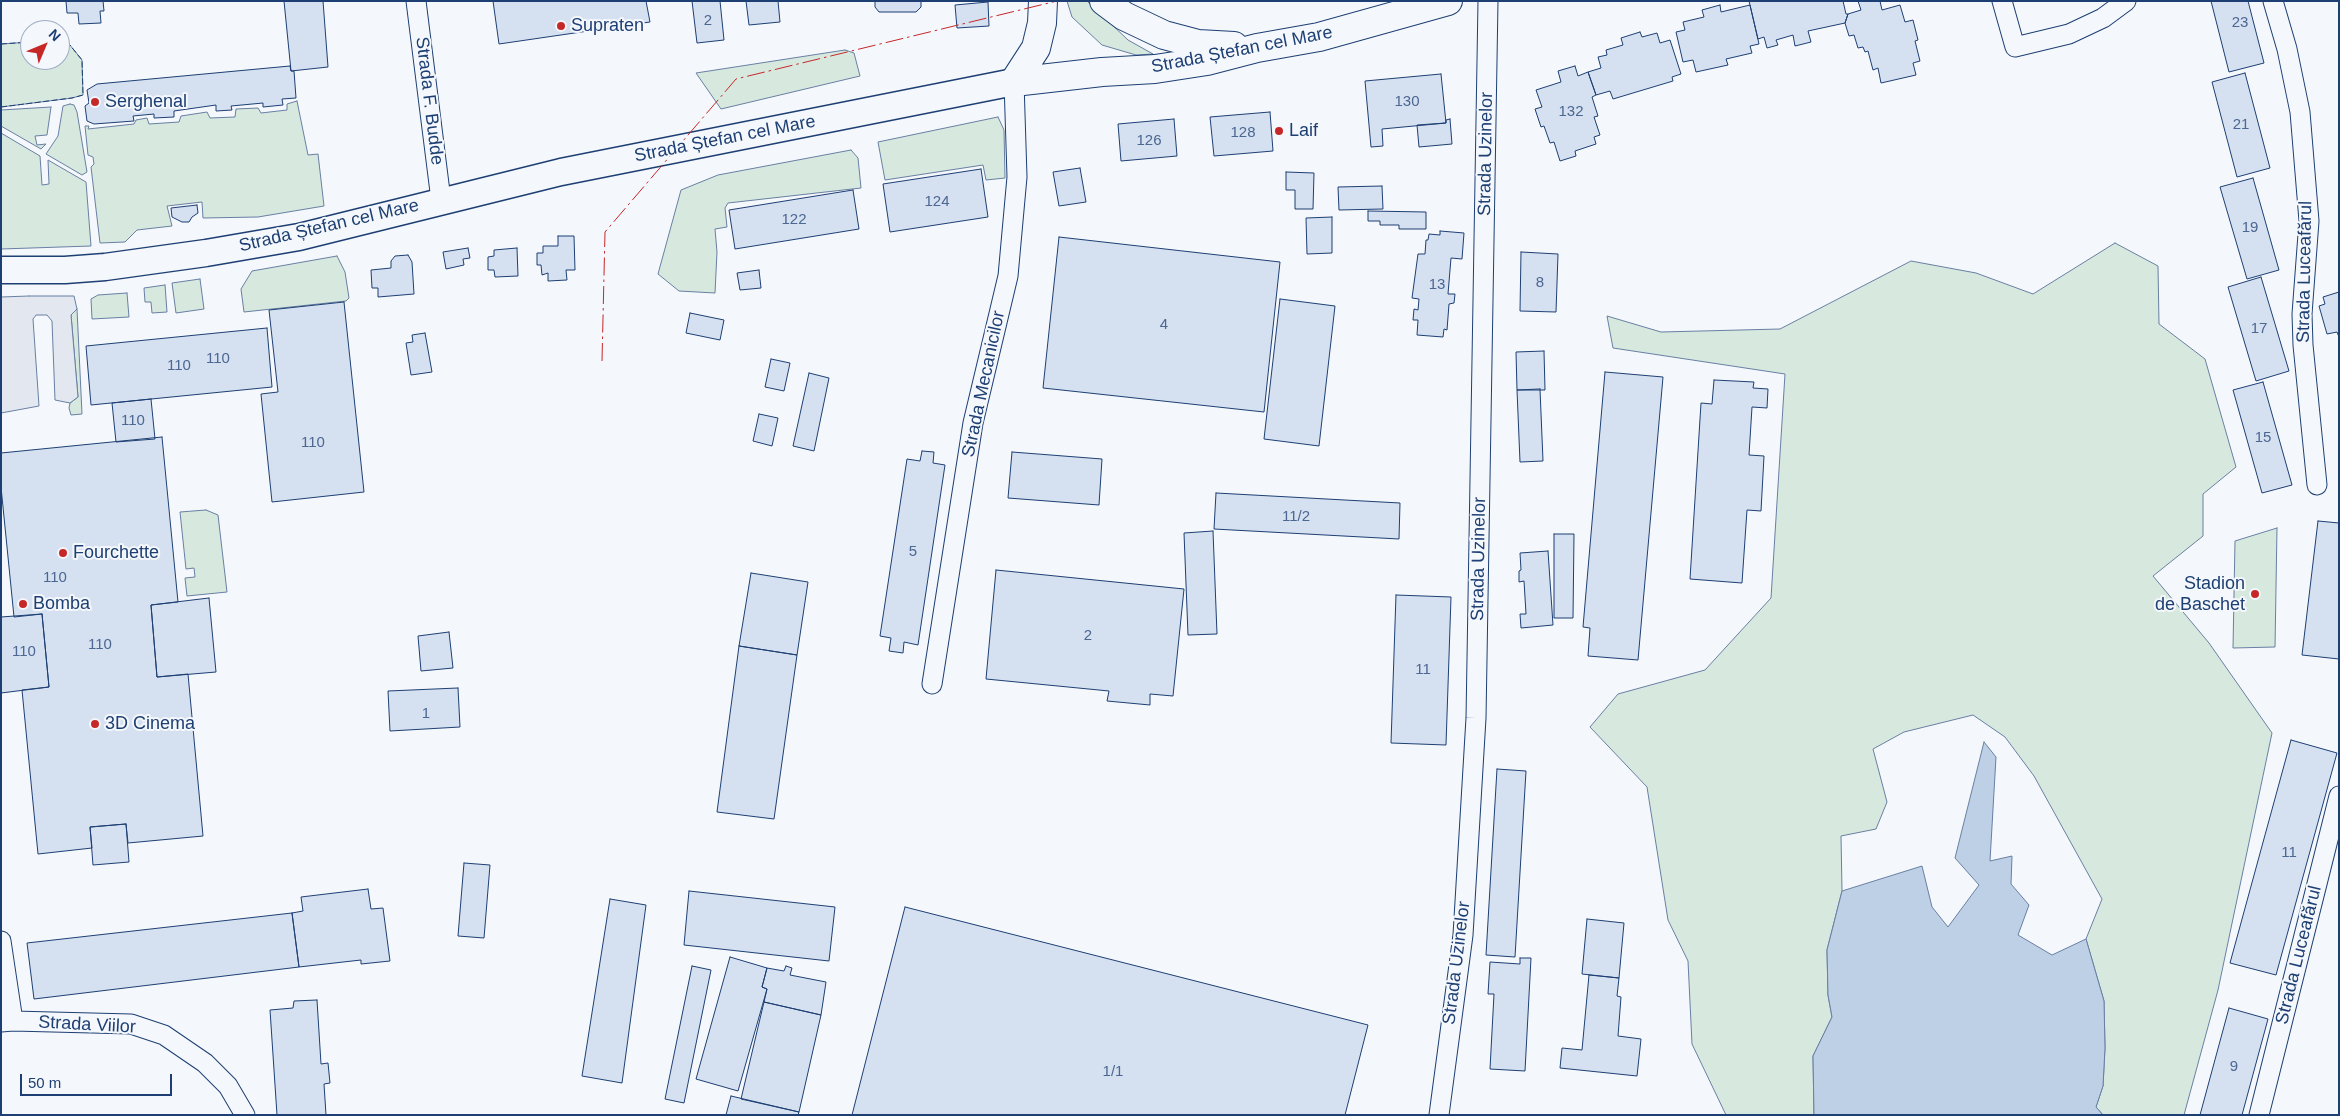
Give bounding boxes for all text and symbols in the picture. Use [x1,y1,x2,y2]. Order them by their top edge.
house number: 2 [704,12,712,30]
house number: 23 [2232,14,2248,32]
place label: Supraten [571,15,644,37]
north arrow [20,20,70,70]
marker: Supraten [555,20,567,32]
street label: Strada Ștefan cel Mare [1150,22,1334,78]
text: N [46,26,64,44]
street label: Strada F. Budde [410,36,448,166]
place label: Serghenal [105,91,187,113]
street label: Strada Uzinelor [1474,92,1498,216]
house number: 130 [1394,93,1420,111]
marker: Serghenal [89,96,101,108]
house number: 132 [1558,103,1584,121]
street label: Strada Ștefan cel Mare [633,111,817,167]
house number: 21 [2233,116,2249,134]
place label: Laif [1289,120,1318,142]
house number: 128 [1230,124,1256,142]
marker: Laif [1273,125,1285,137]
house number: 126 [1136,132,1162,150]
house number: 124 [924,193,950,211]
street label: Strada Ștefan cel Mare [237,195,421,257]
street label: Strada Luceafărul [2293,201,2317,343]
house number: 122 [781,211,807,229]
house number: 19 [2242,219,2258,237]
house number: 8 [1536,274,1544,292]
house number: 13 [1429,276,1445,294]
street label: Strada Mecanicilor [958,309,1010,459]
house number: 4 [1160,316,1168,334]
house number: 17 [2251,320,2267,338]
house number: 110 [206,350,230,368]
house number: 110 [167,357,191,375]
house number: 110 [121,412,145,430]
house number: 15 [2255,429,2271,447]
house number: 110 [301,434,325,452]
street label: Strada Uzinelor [1467,497,1491,621]
house number: 11/2 [1282,508,1310,526]
place label: Fourchette [73,542,159,564]
house number: 5 [909,543,917,561]
marker: Fourchette [57,547,69,559]
house number: 110 [43,569,67,587]
place label: Stadion de Baschet [2155,573,2245,616]
marker: Stadion de Baschet [2249,588,2261,600]
place label: Bomba [33,593,90,615]
marker: Bomba [17,598,29,610]
house number: 2 [1084,627,1092,645]
house number: 110 [88,636,112,654]
house number: 110 [12,643,36,661]
house number: 11 [1415,661,1431,679]
house number: 1 [422,705,430,723]
place label: 3D Cinema [105,713,195,735]
marker: 3D Cinema [89,718,101,730]
house number: 11 [2281,844,2297,862]
street label: Strada Luceafărul [2271,883,2327,1027]
street label: Strada Uzinelor [1439,900,1475,1026]
street label: Strada Viilor [38,1012,136,1038]
house number: 9 [2230,1058,2238,1076]
house number: 1/1 [1103,1063,1123,1081]
scale bar [22,1064,175,1096]
text: 50 m [28,1074,61,1091]

